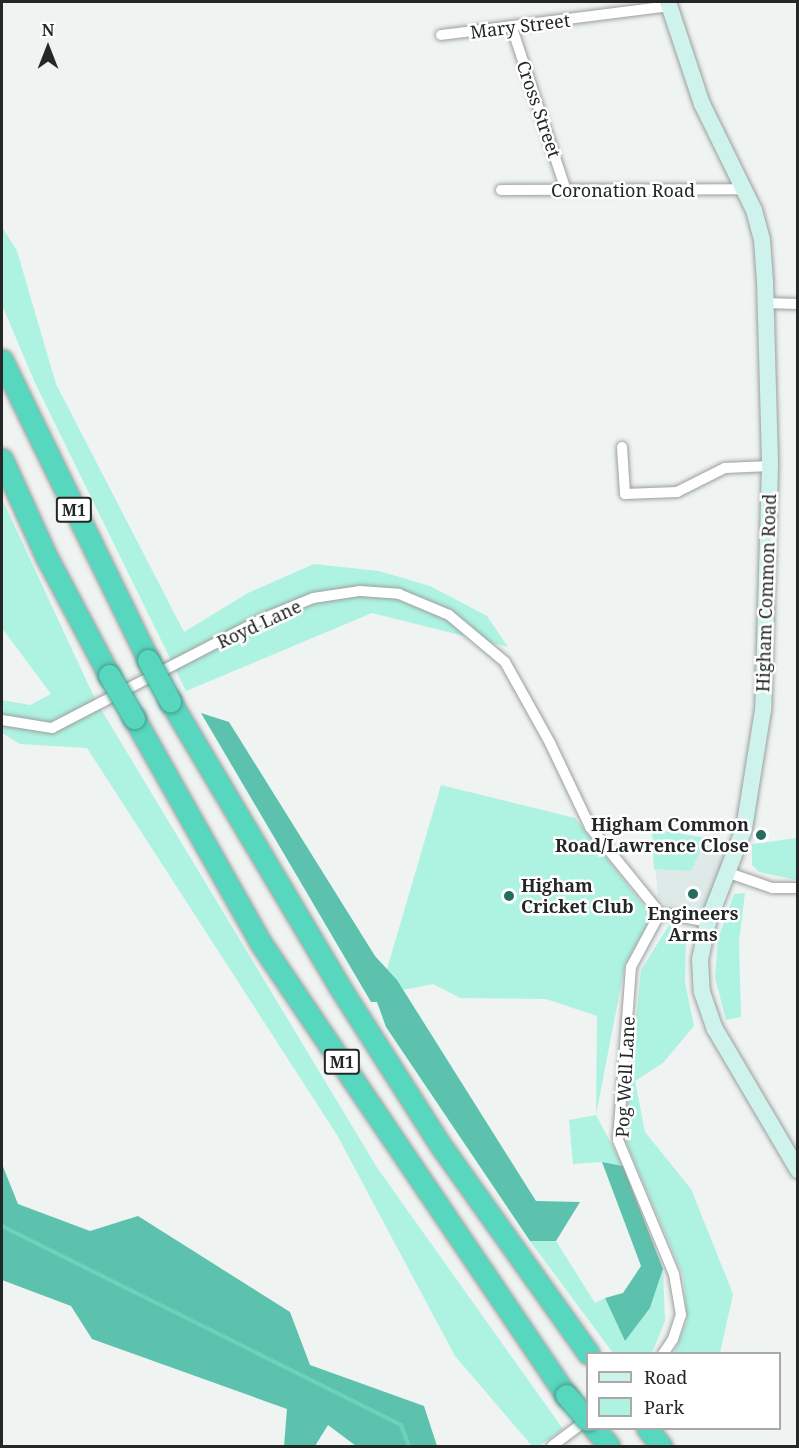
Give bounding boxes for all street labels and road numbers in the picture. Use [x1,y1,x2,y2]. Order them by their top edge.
street label: Mary Street [469,9,571,43]
street label: Cross Street [512,58,566,160]
street label: Coronation Road [551,179,695,201]
street label: Higham Common Road [752,493,780,693]
road number: M1 [54,497,94,523]
street label: Royd Lane [214,595,304,653]
street label: Pog Well Lane [611,1016,639,1138]
road number: M1 [322,1049,362,1075]

